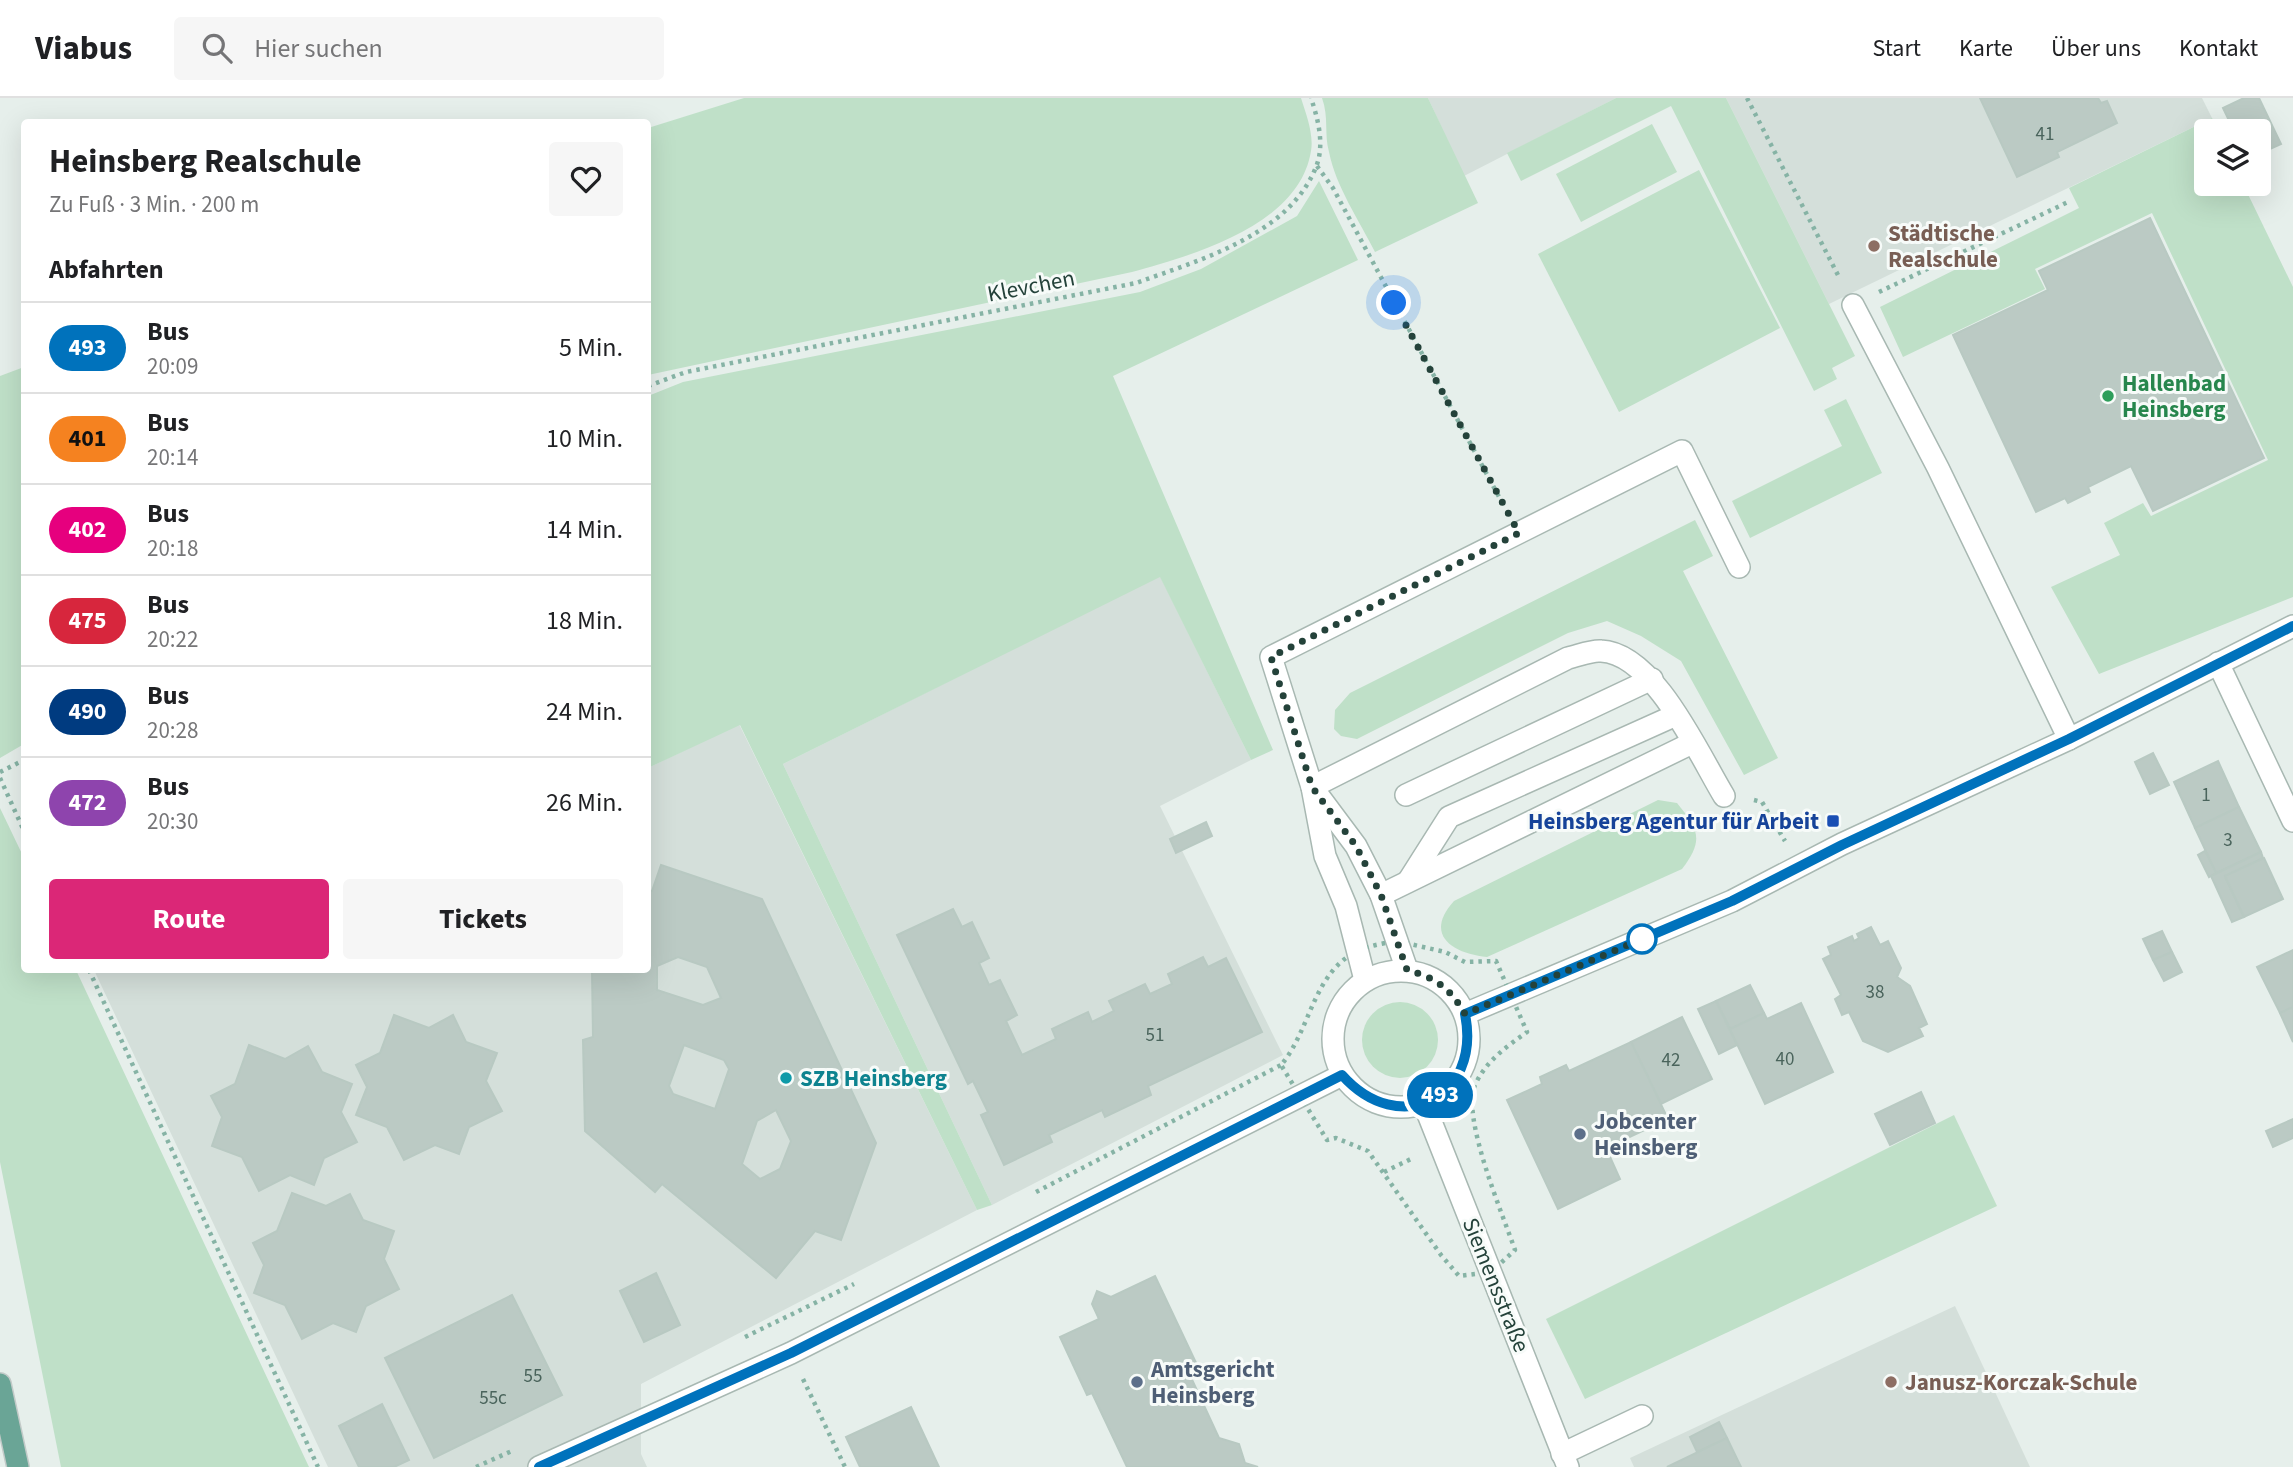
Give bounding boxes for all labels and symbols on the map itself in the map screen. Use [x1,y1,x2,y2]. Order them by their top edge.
house number: 41 [2036,121,2054,148]
place label: Städtische Realschule [1888,217,1998,276]
marker: Städtische Realschule [1866,238,1882,254]
street label: Klevchen [984,261,1078,311]
your location [1376,285,1411,320]
place label: Hallenbad Heinsberg [2122,367,2226,426]
marker: Hallenbad Heinsberg [2100,388,2116,404]
house number: 1 [2201,782,2211,809]
place label: Heinsberg Agentur für Arbeit [1528,805,1819,838]
marker: Heinsberg Agentur für Arbeit [1825,813,1841,829]
house number: 3 [2223,827,2233,854]
unlabelled marker [1627,924,1657,954]
house number: 38 [1866,979,1884,1006]
house number: 51 [1146,1022,1164,1049]
house number: 40 [1776,1046,1794,1073]
house number: 42 [1662,1047,1680,1074]
place label: SZB Heinsberg [800,1062,947,1095]
marker: SZB Heinsberg [778,1070,794,1086]
line badge: 493 [1400,1072,1480,1118]
place label: Jobcenter Heinsberg [1594,1105,1697,1164]
marker: Jobcenter Heinsberg [1572,1126,1588,1142]
street label: Siemensstraße [1454,1213,1538,1357]
place label: Amtsgericht Heinsberg [1150,1353,1275,1412]
house number: 55 [524,1363,542,1390]
place label: Janusz-Korczak-Schule [1905,1366,2137,1399]
marker: Amtsgericht Heinsberg [1129,1374,1145,1390]
marker: Janusz-Korczak-Schule [1883,1374,1899,1390]
house number: 55c [479,1385,507,1412]

